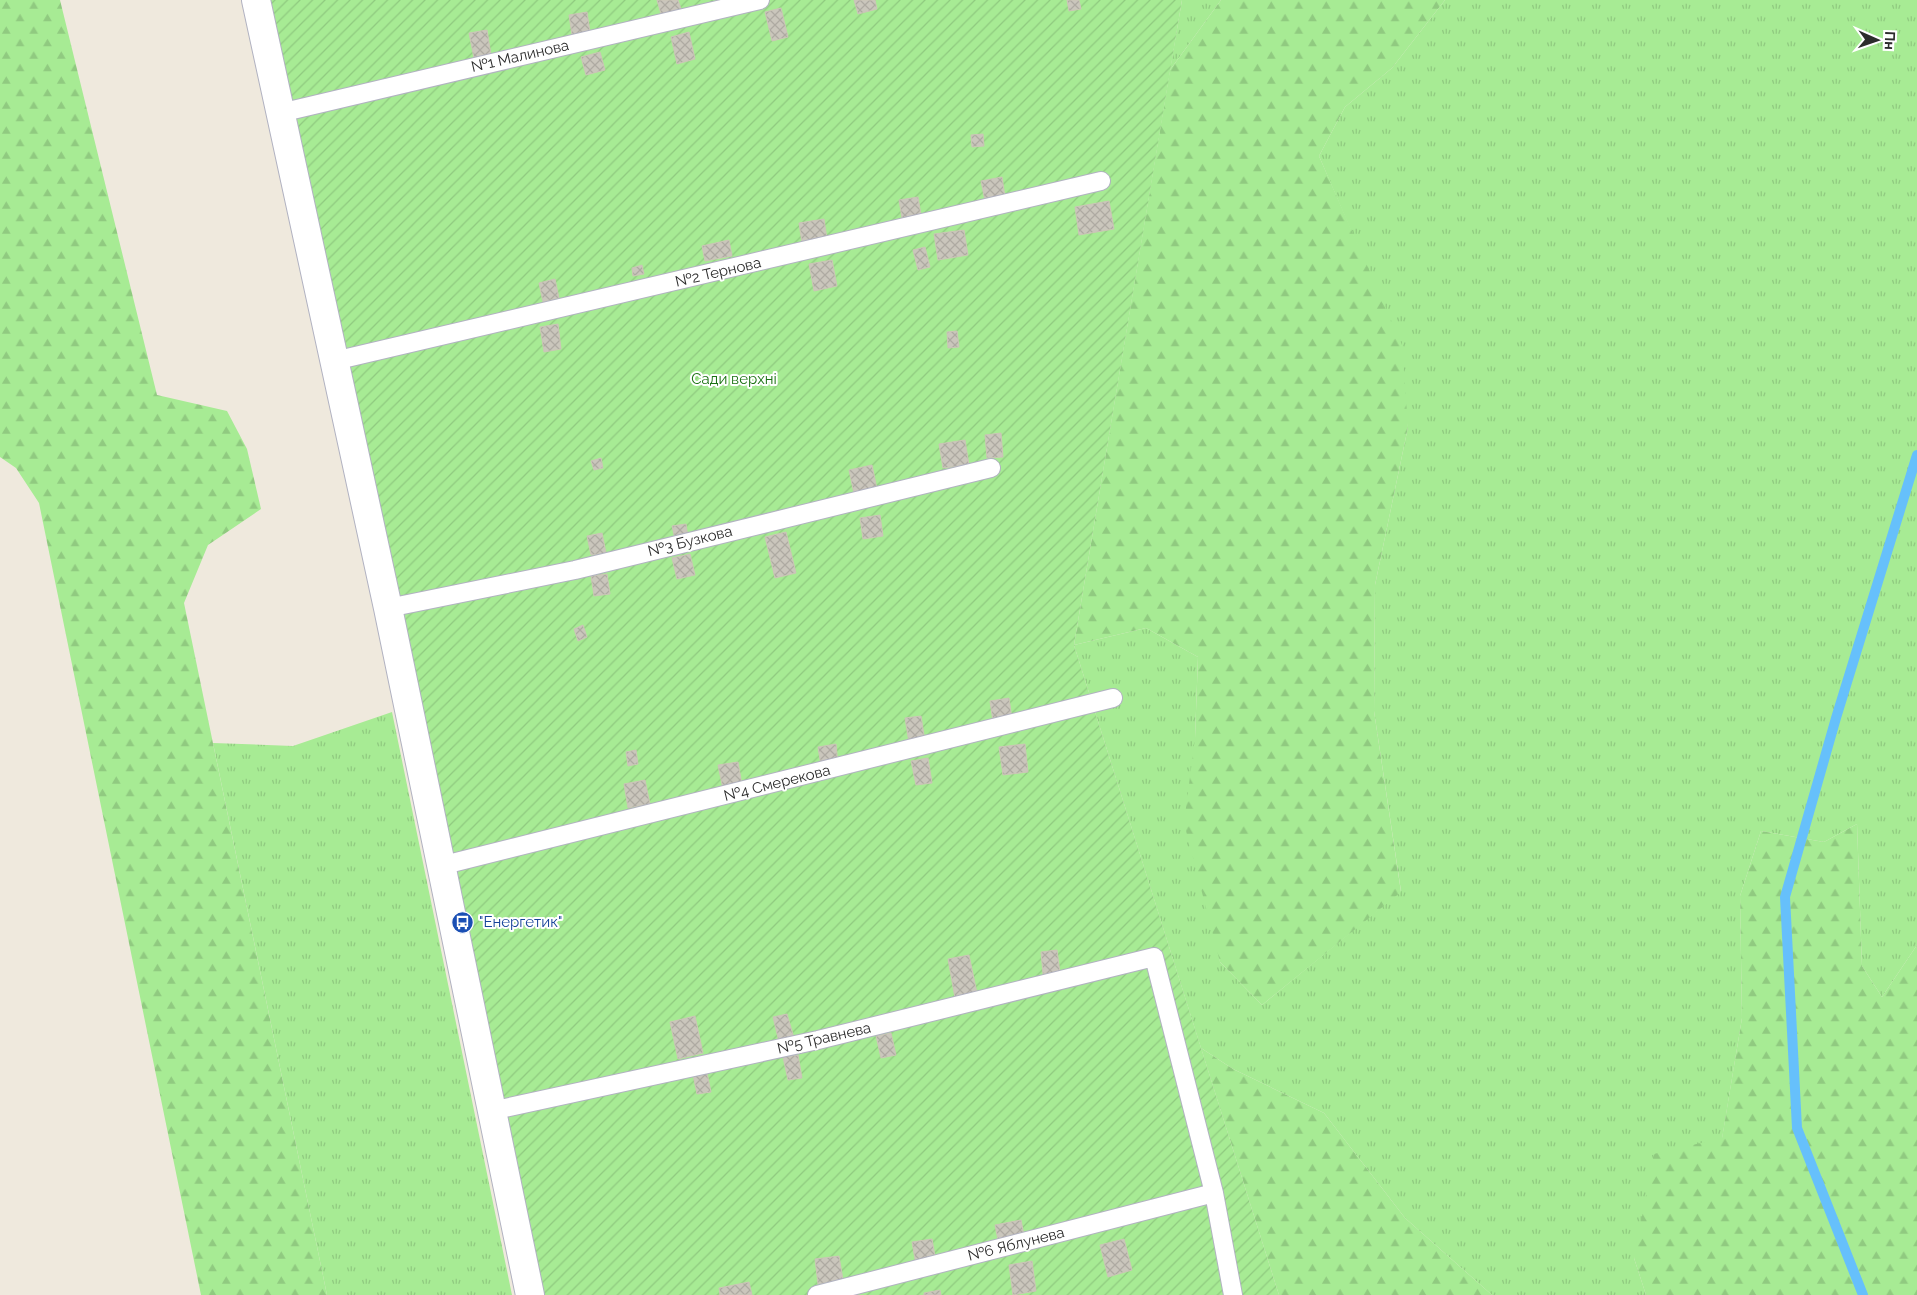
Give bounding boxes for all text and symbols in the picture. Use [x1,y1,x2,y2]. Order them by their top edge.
north arrow [1852,15,1902,65]
text: Пн [1882,31,1898,50]
street label: №1 Малинова [469,36,571,76]
street label: №2 Тернова [673,253,763,291]
park label: Сади верхні [691,370,777,388]
street label: №3 Бузкова [646,522,734,560]
street label: №4 Смерекова [722,761,832,805]
bus stop icon: "Енергетик" [451,910,475,934]
place label: "Енергетик" [479,913,562,931]
street label: №5 Травнева [775,1018,873,1058]
street label: №6 Яблунева [966,1223,1066,1265]

